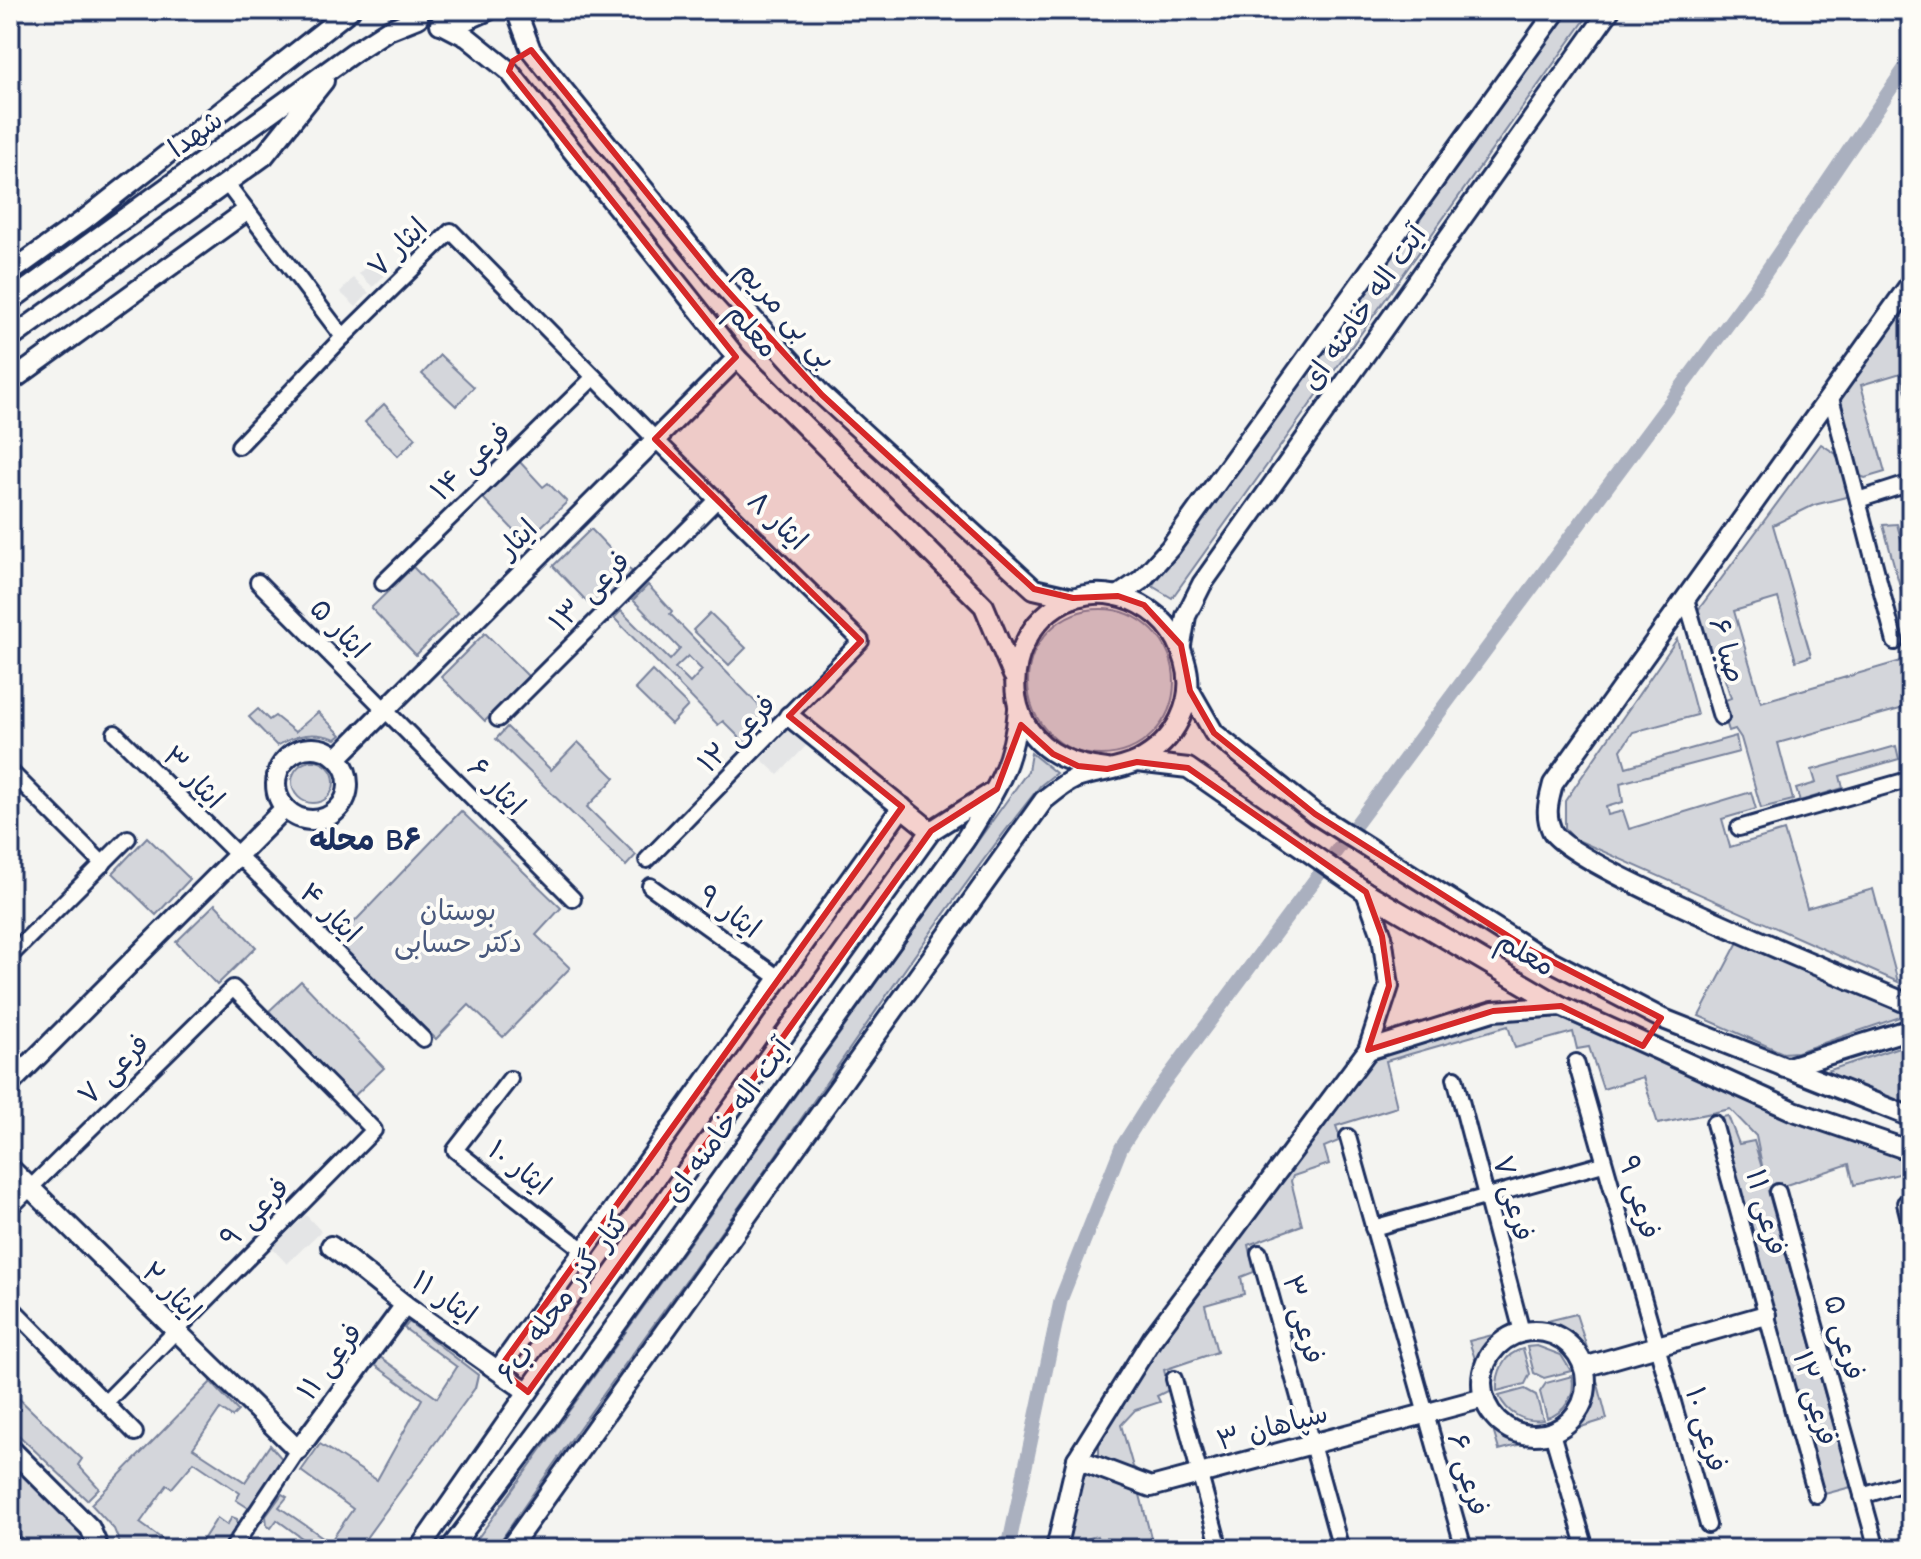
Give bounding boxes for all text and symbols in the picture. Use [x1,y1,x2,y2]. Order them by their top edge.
street label: شهدا [162,104,229,164]
street label: ایثار ۷ [361,211,434,284]
street label: آیت اله خامنه ای [1295,218,1433,396]
street label: بی بی مریم [726,254,843,378]
street label: معلم [716,297,784,368]
street label: فرعی ۱۴ [424,416,518,508]
street label: ایثار ۸ [741,485,814,557]
street label: ایثار [490,513,544,566]
street label: فرعی ۱۳ [543,545,637,639]
street label: ایثار ۵ [303,592,375,665]
street label: صبا ۶ [1702,614,1752,687]
street label: فرعی ۱۲ [691,688,783,780]
street label: ایثار ۳ [156,740,230,815]
street label: ایثار ۶ [461,751,532,822]
district label: محله B۶ [310,823,421,858]
street label: ایثار ۴ [293,876,367,949]
street label: ایثار ۹ [692,879,767,945]
park label: بوستان دکتر حسابی [394,895,522,960]
street label: معلم [1488,925,1560,987]
street label: فرعی ۷ [72,1028,156,1112]
street label: آیت اله خامنه ای [658,1032,799,1209]
street label: ایثار ۱۰ [482,1134,557,1202]
street label: فرعی ۷ [1485,1152,1540,1245]
street label: فرعی ۹ [1611,1152,1666,1243]
street label: فرعی ۱۱ [1738,1166,1793,1259]
street label: فرعی ۹ [214,1171,296,1255]
street label: کنار گذر محله ب۶ [489,1205,636,1390]
street label: ایثار ۲ [135,1256,207,1328]
street label: ایثار ۱۱ [406,1264,483,1331]
street label: فرعی ۳ [1275,1272,1330,1367]
street label: فرعی ۵ [1816,1291,1871,1383]
street label: فرعی ۱۱ [291,1317,370,1407]
street label: فرعی ۱۲ [1785,1348,1844,1449]
street label: فرعی ۱۰ [1678,1383,1733,1476]
street label: سپاهان ۳ [1213,1397,1332,1459]
street label: فرعی ۶ [1440,1429,1495,1519]

